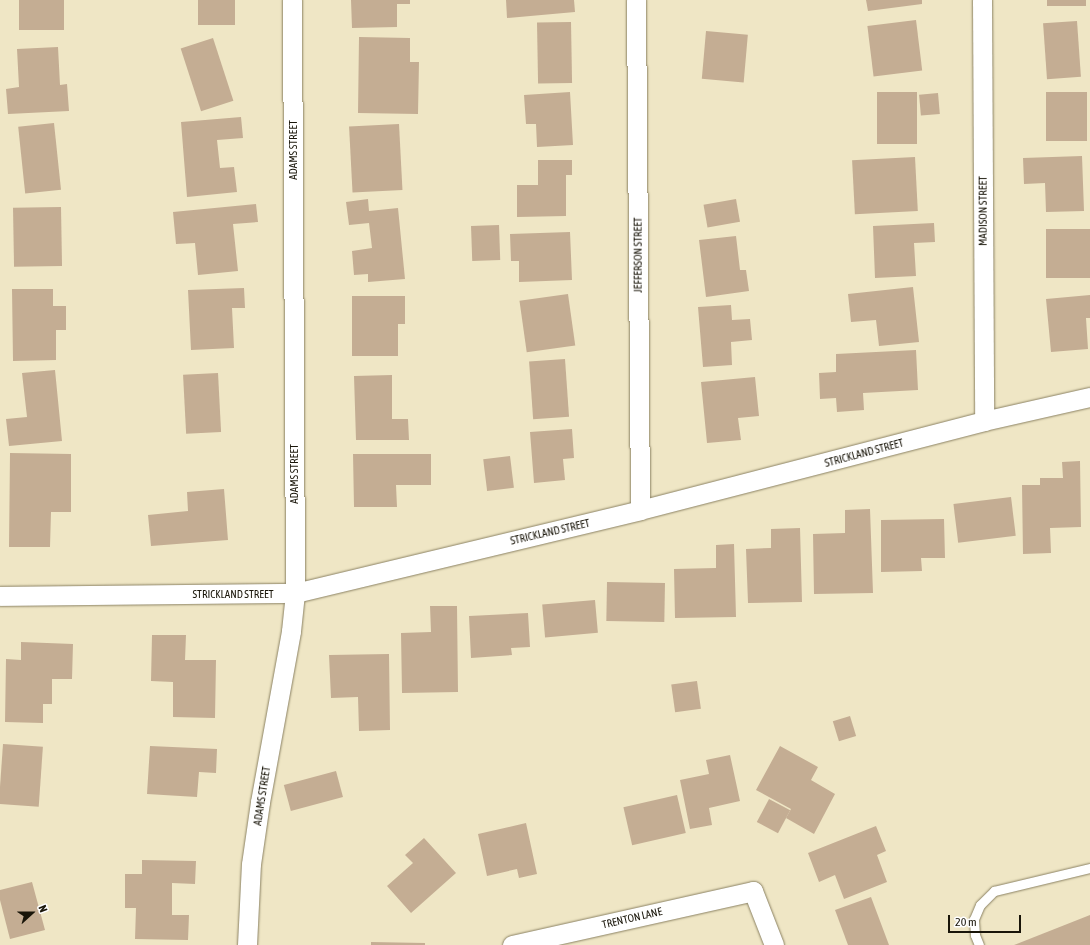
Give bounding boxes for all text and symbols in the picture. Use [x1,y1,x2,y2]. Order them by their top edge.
street label: ADAMS STREET [286,120,300,180]
street label: MADISON STREET [976,176,990,246]
street label: JEFFERSON STREET [631,217,645,293]
street label: STRICKLAND STREET [823,436,905,470]
street label: ADAMS STREET [287,444,301,504]
street label: STRICKLAND STREET [509,516,591,548]
street label: STRICKLAND STREET [192,587,274,601]
street label: ADAMS STREET [251,766,273,826]
north arrow [12,893,52,933]
text: N [36,904,50,914]
street label: TRENTON LANE [601,905,663,931]
scale bar [950,907,1023,933]
text: 20 m [955,915,977,929]

